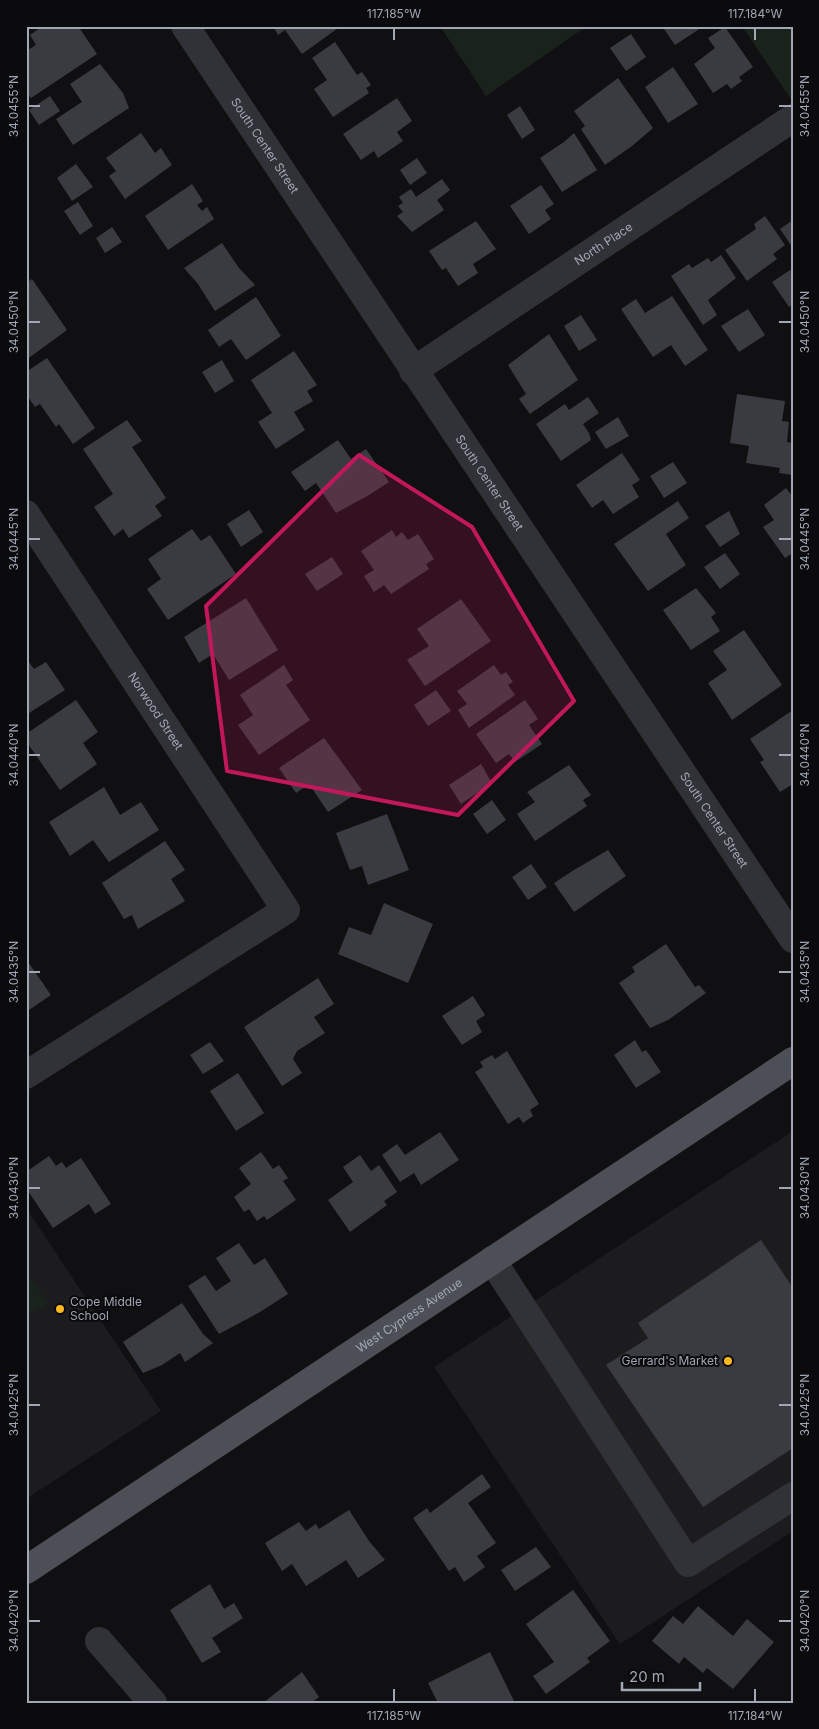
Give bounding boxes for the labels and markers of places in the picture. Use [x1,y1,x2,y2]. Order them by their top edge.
place label: Cope Middle School [70,1294,142,1323]
marker: Cope Middle School [54,1303,66,1315]
place label: Gerrard's Market [622,1353,718,1368]
marker: Gerrard's Market [722,1355,734,1367]

